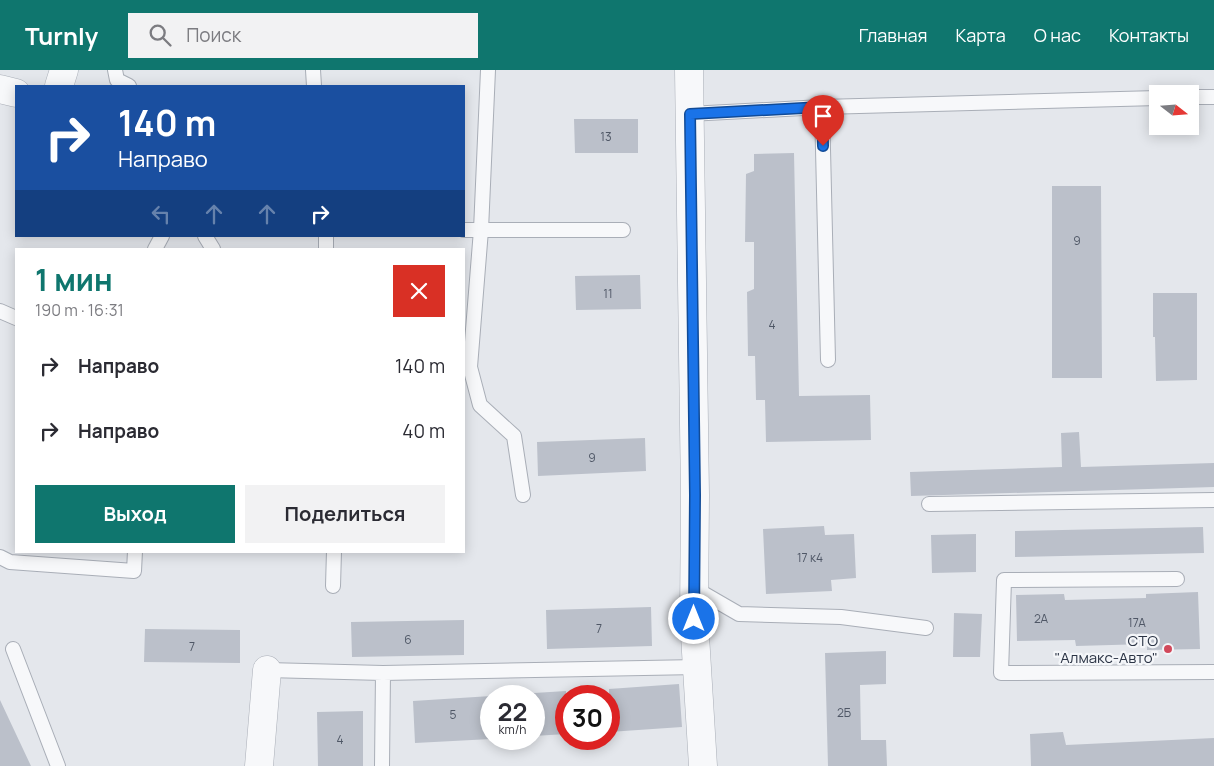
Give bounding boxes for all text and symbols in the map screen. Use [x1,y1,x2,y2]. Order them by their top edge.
search box [128,13,478,58]
text: Turnly [25,19,98,52]
icon: search [146,21,174,49]
text: Поиск [186,22,241,48]
text: Главная [859,23,928,47]
text: Карта [956,23,1006,47]
text: О нас [1034,23,1081,47]
text: Контакты [1109,23,1189,47]
north arrow [1149,85,1199,135]
map controls [1149,85,1199,135]
pin [802,95,844,146]
text: 140 m [118,99,216,147]
icon: arrive [809,102,837,130]
icon: right [35,105,100,170]
house number: 13 [600,128,612,145]
text: Направо [118,144,208,174]
icon: left [147,200,175,228]
icon: ahead [200,200,228,228]
icon: ahead [253,200,281,228]
icon: right [306,200,334,228]
house number: 9 [1073,232,1081,249]
text: 1 мин [35,259,113,300]
button: close [393,265,445,317]
house number: 11 [603,285,613,302]
text: 190 m · 16:31 [35,299,124,321]
house number: 4 [768,316,776,333]
icon: right [35,352,63,380]
text: Направо [78,353,159,379]
text: 140 m [395,353,445,379]
icon: right [35,417,63,445]
text: Направо [78,418,159,444]
text: 40 m [402,418,445,444]
house number: 9 [588,449,596,466]
button: Выход [35,485,235,543]
button: Поделиться [245,485,445,543]
house number: 17 к4 [797,549,823,566]
position arrow [667,592,719,644]
house number: 2А [1034,610,1048,627]
house number: 17А [1128,614,1146,631]
house number: 7 [596,620,602,637]
place label: СТО "Алмакс-Авто" [1054,630,1158,668]
house number: 6 [404,631,412,648]
house number: 7 [189,638,195,655]
marker: СТО "Алмакс-Авто" [1162,643,1174,655]
speed limit sign: 30 [555,685,620,750]
text: 22 [498,694,527,729]
house number: 2Б [837,704,851,721]
house number: 5 [450,706,457,723]
text: km/h [499,721,526,738]
house number: 4 [336,731,344,748]

